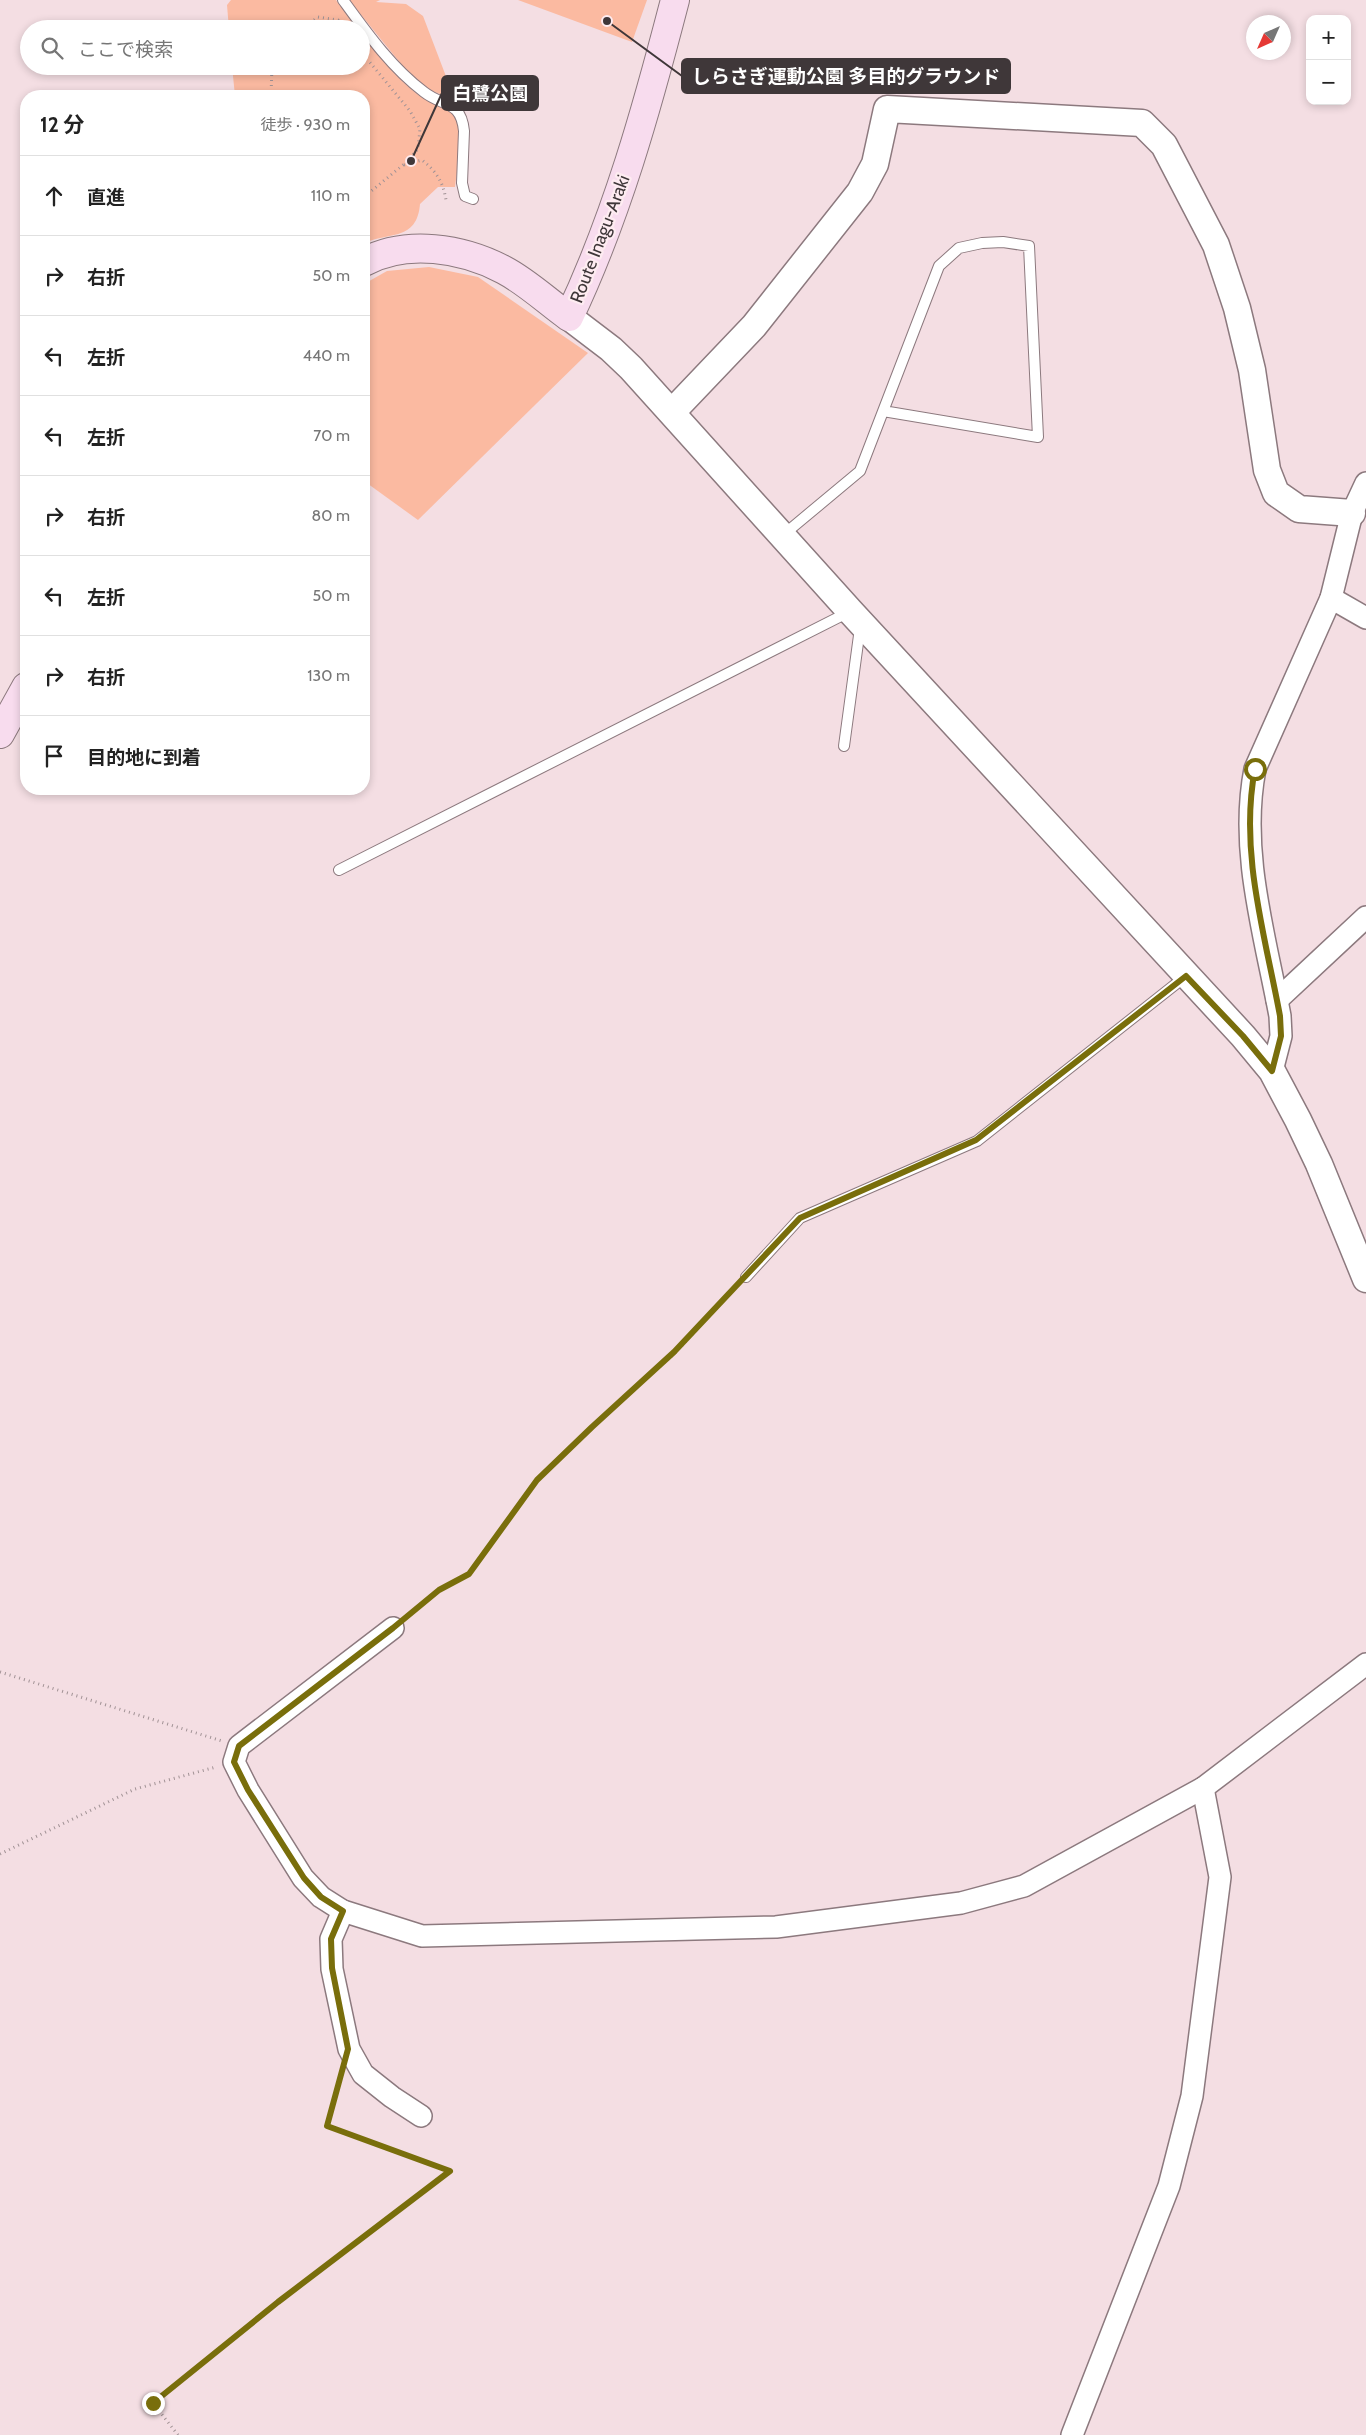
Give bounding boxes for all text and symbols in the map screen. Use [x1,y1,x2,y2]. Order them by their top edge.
north arrow [1246,15,1291,60]
map controls [1306,15,1351,105]
button: + [1306,15,1351,60]
search box [20,20,370,75]
icon: search [38,34,66,62]
text: ここで検索 [78,38,173,61]
callout: しらさぎ運動公園 多目的グラウンド [682,59,1010,93]
button: − [1306,60,1351,105]
text: しらさぎ運動公園 多目的グラウンド [692,65,1000,88]
callout: 白鷺公園 [442,76,538,110]
text: 白鷺公園 [452,82,528,105]
text: 12 分 [40,112,85,137]
text: 徒歩 · 930 m [260,115,350,134]
street label: Route Inagu-Araki [565,172,635,306]
icon: ahead [40,182,68,210]
text: 直進 [87,186,125,209]
text: 110 m [311,186,350,205]
icon: right [40,262,68,290]
text: 右折 [87,266,125,289]
text: 50 m [313,266,350,285]
icon: left [40,342,68,370]
text: 左折 [87,346,125,369]
text: 440 m [303,346,350,365]
icon: left [40,422,68,450]
text: 左折 [87,426,125,449]
text: 70 m [313,426,350,445]
icon: right [40,502,68,530]
text: 右折 [87,506,125,529]
text: 80 m [312,506,350,525]
icon: left [40,582,68,610]
text: 左折 [87,586,125,609]
text: 50 m [313,586,350,605]
icon: right [40,662,68,690]
text: 右折 [87,666,125,689]
text: 130 m [307,666,350,685]
icon: arrive [40,742,68,770]
text: 目的地に到着 [87,746,201,769]
route start [1244,758,1267,781]
route end [142,2392,165,2415]

